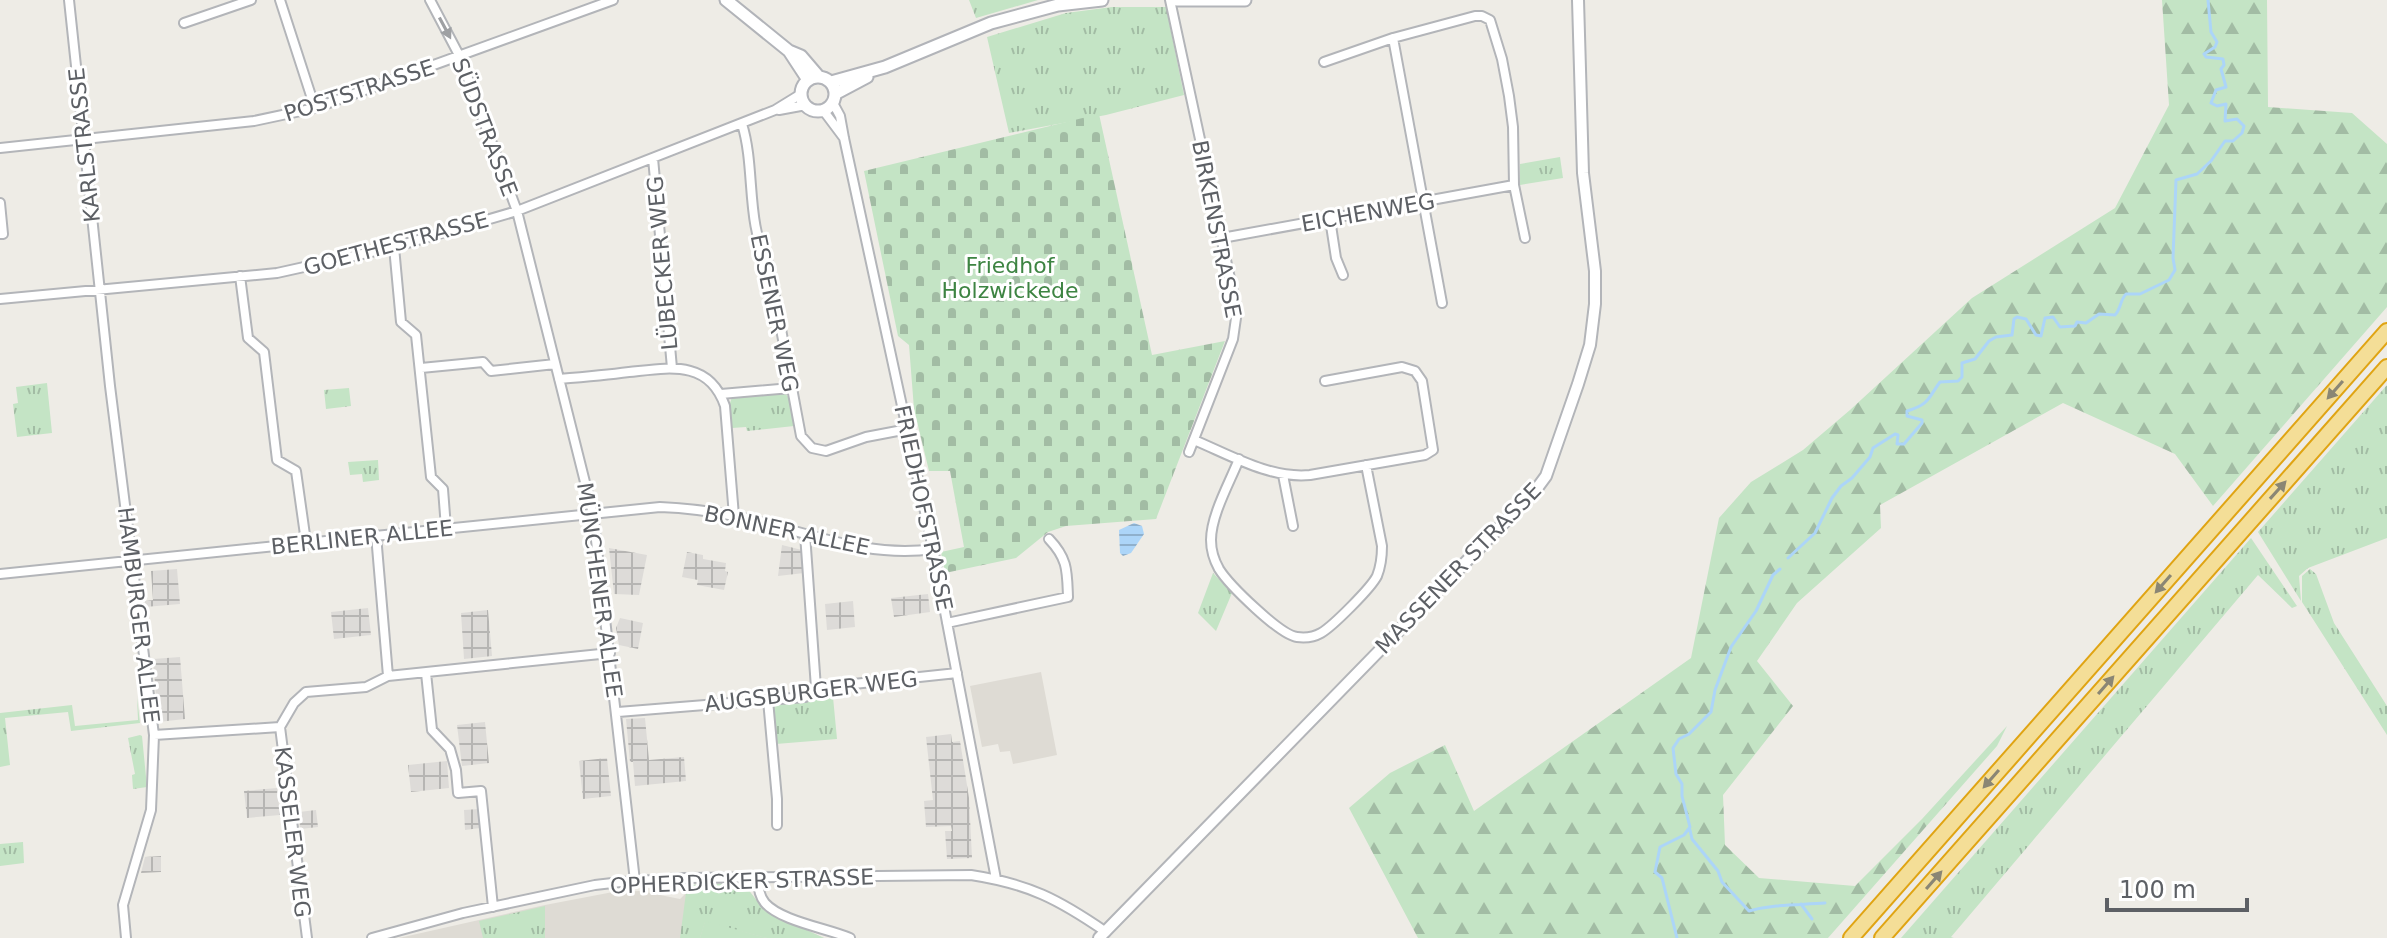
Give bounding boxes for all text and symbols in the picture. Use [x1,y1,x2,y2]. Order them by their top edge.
one-way arrow [439,17,452,40]
street label: POSTSTRASSE [281,54,438,127]
street label: SÜDSTRASSE [447,55,522,200]
street label: KARLSTRASSE [64,66,105,223]
street label: BIRKENSTRASSE [1187,138,1246,320]
street label: LÜBECKER WEG [642,175,683,351]
street label: EICHENWEG [1299,188,1437,237]
street label: GOETHESTRASSE [301,207,492,280]
street label: ESSENER WEG [746,232,803,394]
park label: Friedhof Holzwickede [942,253,1078,303]
one-way arrow [2327,380,2345,399]
street label: FRIEDHOFSTRASSE [889,403,958,613]
street label: MASSENER STRASSE [1370,478,1546,659]
one-way arrow [2269,480,2287,499]
street label: MÜNCHENER ALLEE [572,481,627,699]
street label: BONNER ALLEE [702,501,872,560]
street label: HAMBURGER ALLEE [113,506,164,725]
street label: BERLINER ALLEE [270,515,454,559]
one-way arrow [2155,574,2172,594]
street label: AUGSBURGER WEG [703,666,919,717]
one-way arrow [2097,675,2114,695]
street label: KASSELER WEG [270,745,315,919]
one-way arrow [1983,769,2000,789]
scale bar [2107,862,2247,912]
street label: OPHERDICKER STRASSE [609,864,875,899]
one-way arrow [1925,870,1942,890]
text: 100 m [2119,876,2196,904]

